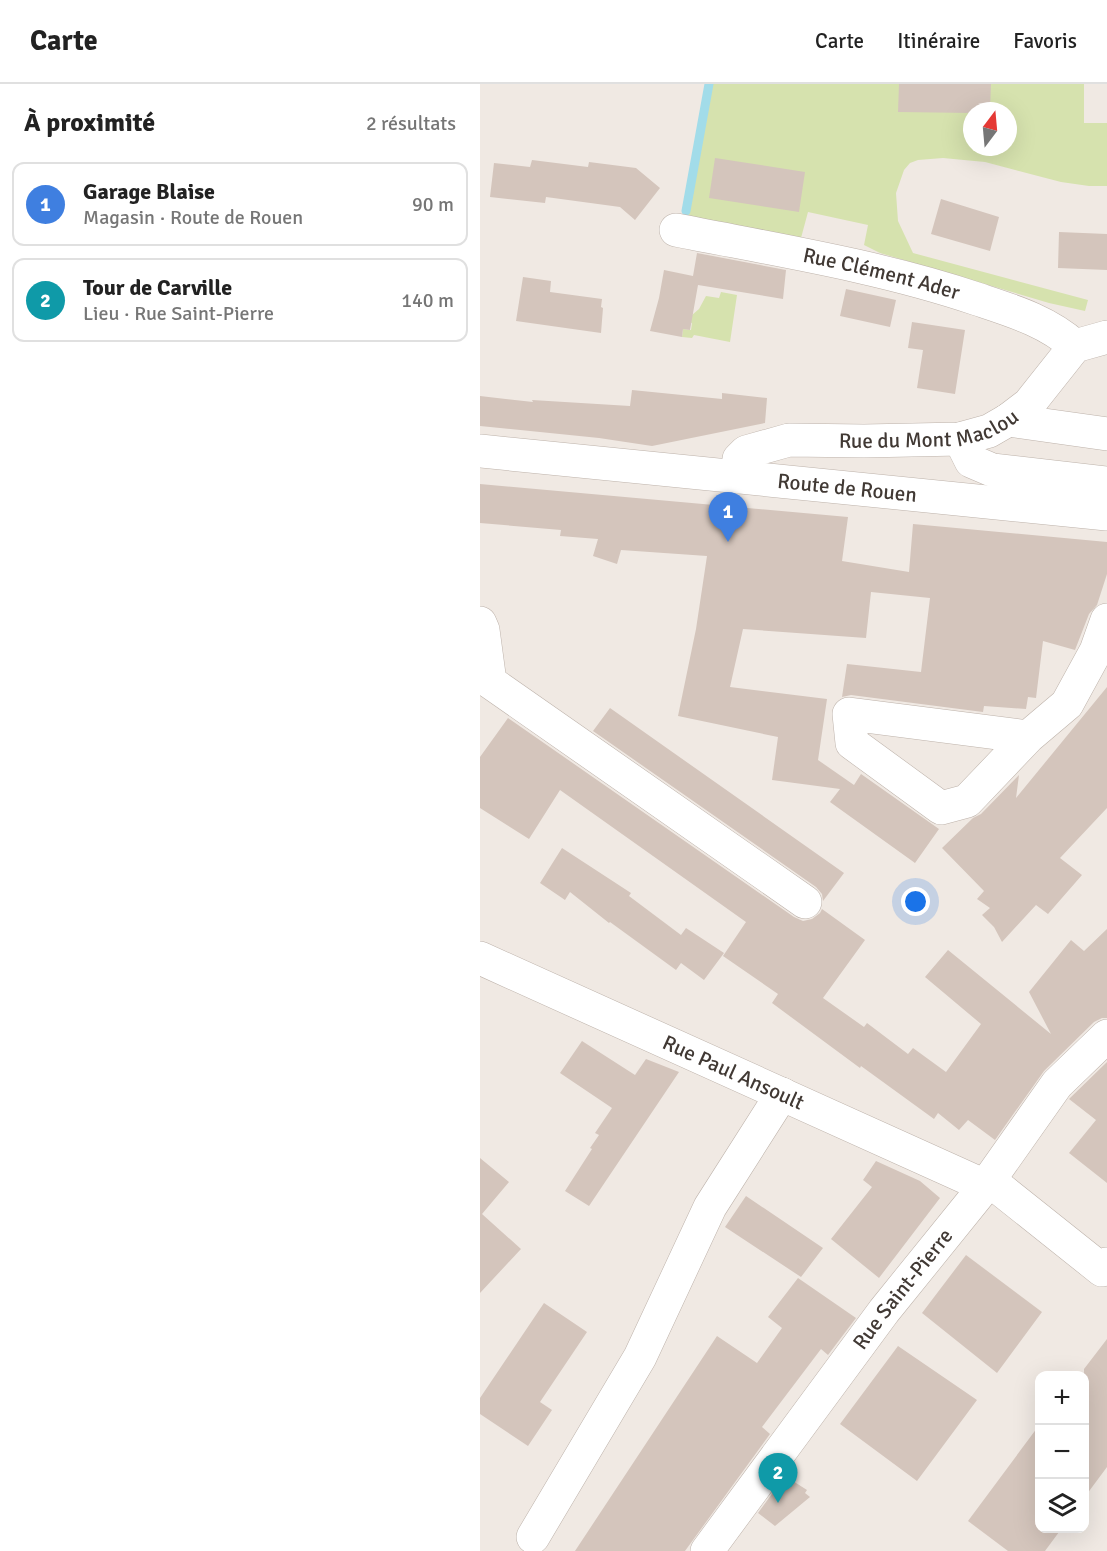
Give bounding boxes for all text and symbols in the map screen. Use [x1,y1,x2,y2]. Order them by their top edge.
text: Carte [30,24,98,58]
text: Carte [815,28,864,54]
text: Itinéraire [897,28,980,54]
text: Favoris [1013,28,1077,54]
north arrow [963,102,1017,156]
text: À proximité [24,107,155,139]
text: 2 résultats [366,111,456,136]
text: Garage Blaise [83,178,215,205]
text: 1 [40,192,51,217]
text: 90 m [412,192,454,217]
text: Magasin · Route de Rouen [83,205,303,230]
street label: Rue Clément Ader [801,242,963,306]
text: Tour de Carville [83,274,232,301]
text: 2 [40,288,51,313]
text: 140 m [401,288,454,313]
text: Lieu · Rue Saint-Pierre [83,301,274,326]
street label: Rue du Mont Maclou [839,404,1024,454]
street label: Route de Rouen [776,468,918,508]
pin: 1 [708,492,748,542]
your location [901,887,930,916]
street label: Rue Paul Ansoult [659,1029,808,1116]
street label: Rue Saint-Pierre [847,1223,958,1355]
map controls [1035,1371,1089,1533]
button: + [1035,1371,1089,1425]
button: − [1035,1425,1089,1479]
pin: 2 [758,1454,798,1503]
button: layers [1035,1479,1089,1533]

